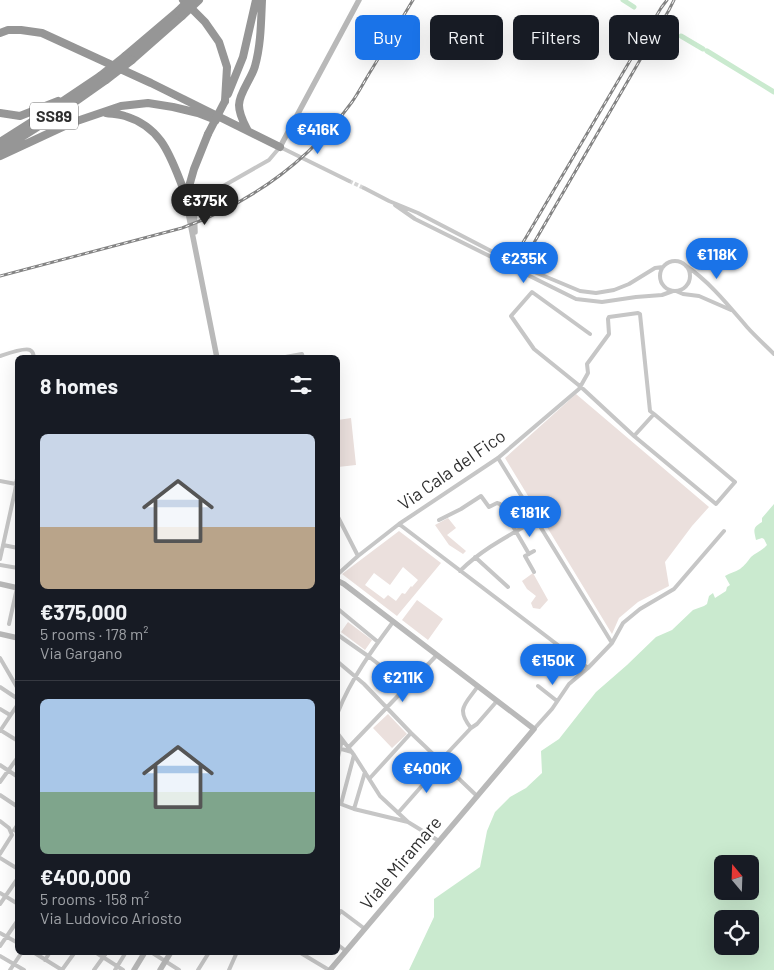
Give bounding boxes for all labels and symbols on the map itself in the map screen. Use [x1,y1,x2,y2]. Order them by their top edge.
road number: SS89 [30,102,78,130]
pin: €416K [283,112,353,155]
pin: €375K [170,184,240,226]
pin: €118K [682,238,752,280]
pin: €235K [489,242,559,284]
street label: Via Cala del Fico [393,424,509,514]
pin: €181K [495,496,565,538]
pin: €150K [518,644,588,686]
pin: €211K [368,660,438,703]
pin: €400K [392,752,462,794]
street label: Viale Miramare [355,811,446,913]
north arrow [714,855,759,900]

